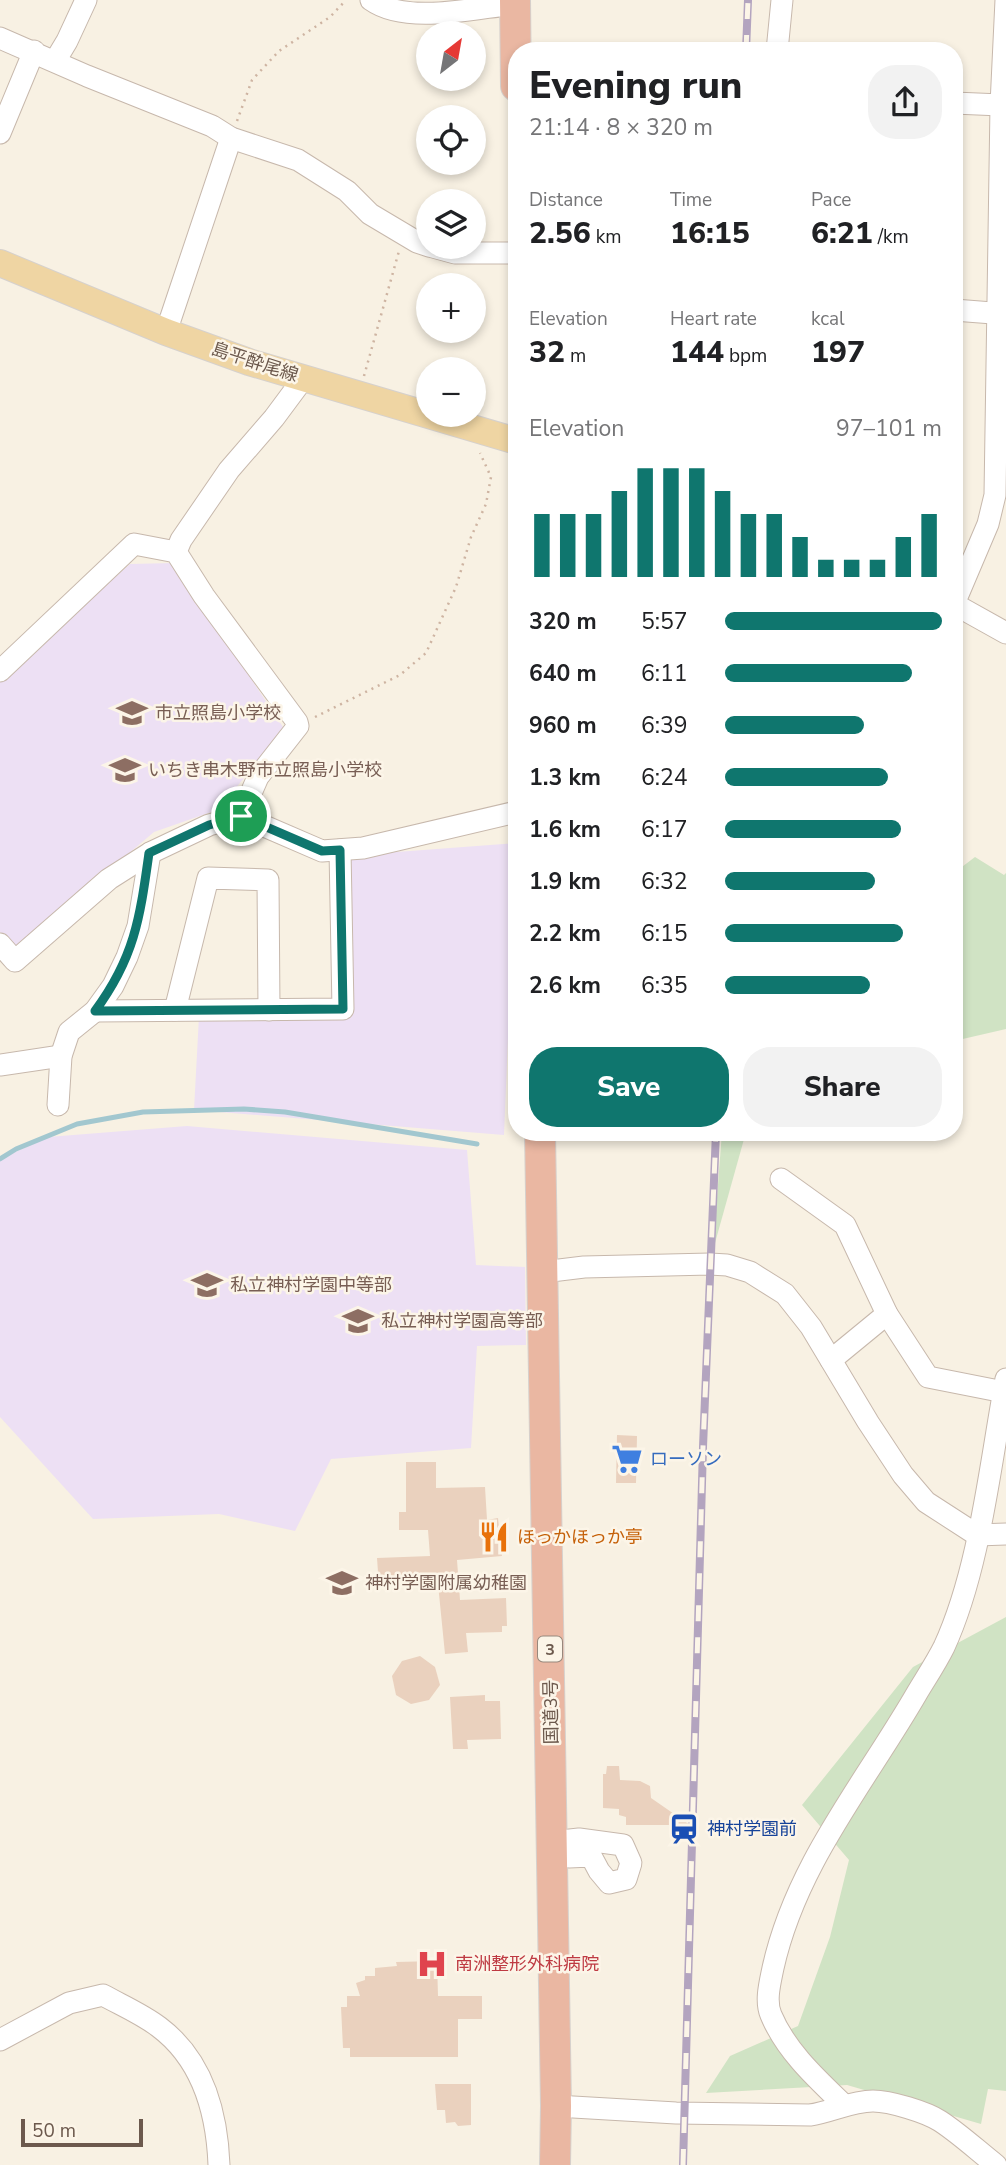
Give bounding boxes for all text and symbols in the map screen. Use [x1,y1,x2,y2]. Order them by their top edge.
north arrow [416,21,486,91]
map controls [416,21,486,427]
text: Evening run [529,60,742,111]
button: share [868,65,942,139]
button: locate [416,105,486,175]
text: 21:14 · 8 × 320 m [529,112,713,143]
text: Distance [529,187,603,213]
text: Time [670,187,712,213]
text: Pace [811,187,851,213]
button: layers [416,189,486,259]
text: 2.56 [529,213,591,254]
text: 16:15 [670,213,750,254]
text: 6:21 [811,213,873,254]
text: km [591,224,621,250]
text: /km [873,224,909,250]
button: + [416,273,486,343]
text: Elevation [529,306,608,332]
text: Heart rate [670,306,757,332]
text: kcal [811,306,845,332]
text: 32 [529,332,565,373]
text: 144 [670,332,724,373]
text: 197 [811,332,865,373]
street label: 島平酔尾線 [208,337,302,387]
text: m [565,343,586,369]
text: bpm [724,343,767,369]
button: − [416,357,486,427]
text: Elevation [529,413,624,444]
text: 97–101 m [836,413,942,444]
text: 320 m [529,606,597,637]
text: 5:57 [641,606,688,637]
text: 640 m [529,658,597,689]
text: 6:11 [641,658,688,689]
school or university icon: 市立照島小学校 [115,696,149,730]
place label: 市立照島小学校 [155,701,281,725]
text: 960 m [529,710,597,741]
text: 6:39 [641,710,688,741]
school or university icon: いちき串木野市立照島小学校 [108,753,142,787]
place label: いちき串木野市立照島小学校 [148,758,382,782]
text: 1.3 km [529,762,601,793]
text: 6:24 [641,762,688,793]
pin [211,786,271,846]
icon: arrive [222,797,260,835]
text: 1.6 km [529,814,601,845]
text: 6:17 [641,814,688,845]
text: 1.9 km [529,866,601,897]
text: 6:32 [641,866,688,897]
text: 2.2 km [529,918,601,949]
text: 6:15 [641,918,688,949]
text: 2.6 km [529,970,601,1001]
text: 6:35 [641,970,688,1001]
button: Save [529,1047,729,1127]
button: Share [743,1047,942,1127]
school or university icon: 私立神村学園中等部 [190,1268,224,1302]
place label: 私立神村学園中等部 [230,1273,392,1297]
school or university icon: 私立神村学園高等部 [341,1304,375,1338]
place label: 私立神村学園高等部 [381,1309,543,1333]
supermarket icon: ローソン [610,1442,644,1476]
place label: ローソン [650,1447,722,1471]
restaurant icon: ほっかほっか亭 [477,1520,511,1554]
place label: ほっかほっか亭 [517,1525,643,1549]
school or university icon: 神村学園附属幼稚園 [325,1566,359,1600]
place label: 神村学園附属幼稚園 [365,1571,527,1595]
road number: 3 [538,1637,562,1662]
street label: 国道3号 [538,1679,564,1745]
station icon: 神村学園前 [667,1812,701,1846]
place label: 神村学園前 [707,1817,797,1841]
hospital icon: 南洲整形外科病院 [415,1947,449,1981]
place label: 南洲整形外科病院 [455,1952,599,1976]
scale bar [21,2116,144,2148]
text: 50 m [32,2118,76,2144]

